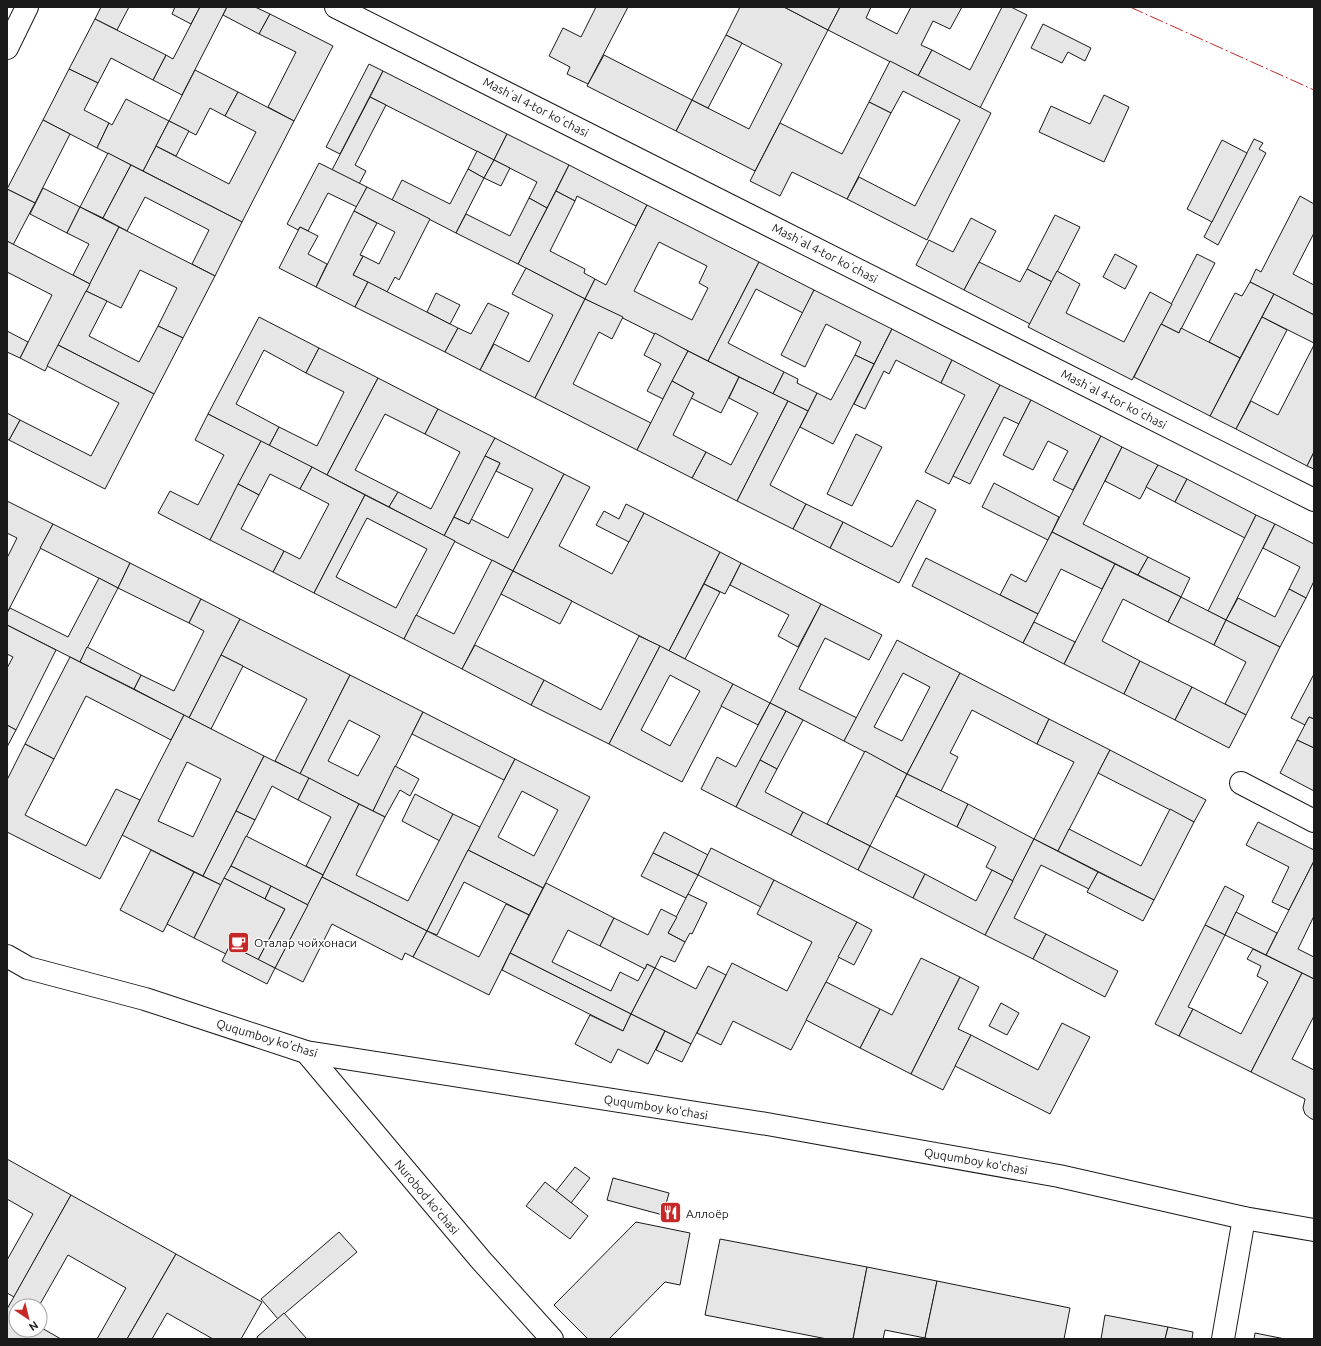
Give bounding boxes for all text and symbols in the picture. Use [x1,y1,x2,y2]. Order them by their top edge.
street label: Mashʼal 4-tor koʼchasi [481,75,591,139]
street label: Mashʼal 4-tor koʼchasi [770,221,880,285]
street label: Mashʼal 4-tor koʼchasi [1059,367,1169,431]
cafe icon: Оталар чойхонаси [226,929,252,955]
place label: Оталар чойхонаси [254,936,357,949]
street label: Ququmboy ko'chasi [215,1016,319,1060]
street label: Ququmboy ko'chasi [603,1092,709,1122]
street label: Ququmboy ko'chasi [923,1145,1029,1177]
street label: Nurobod koʻchasi [392,1157,462,1237]
restaurant icon: Аллоёр [657,1200,683,1226]
place label: Аллоёр [686,1207,729,1220]
north arrow [8,1298,48,1338]
text: N [27,1319,41,1333]

